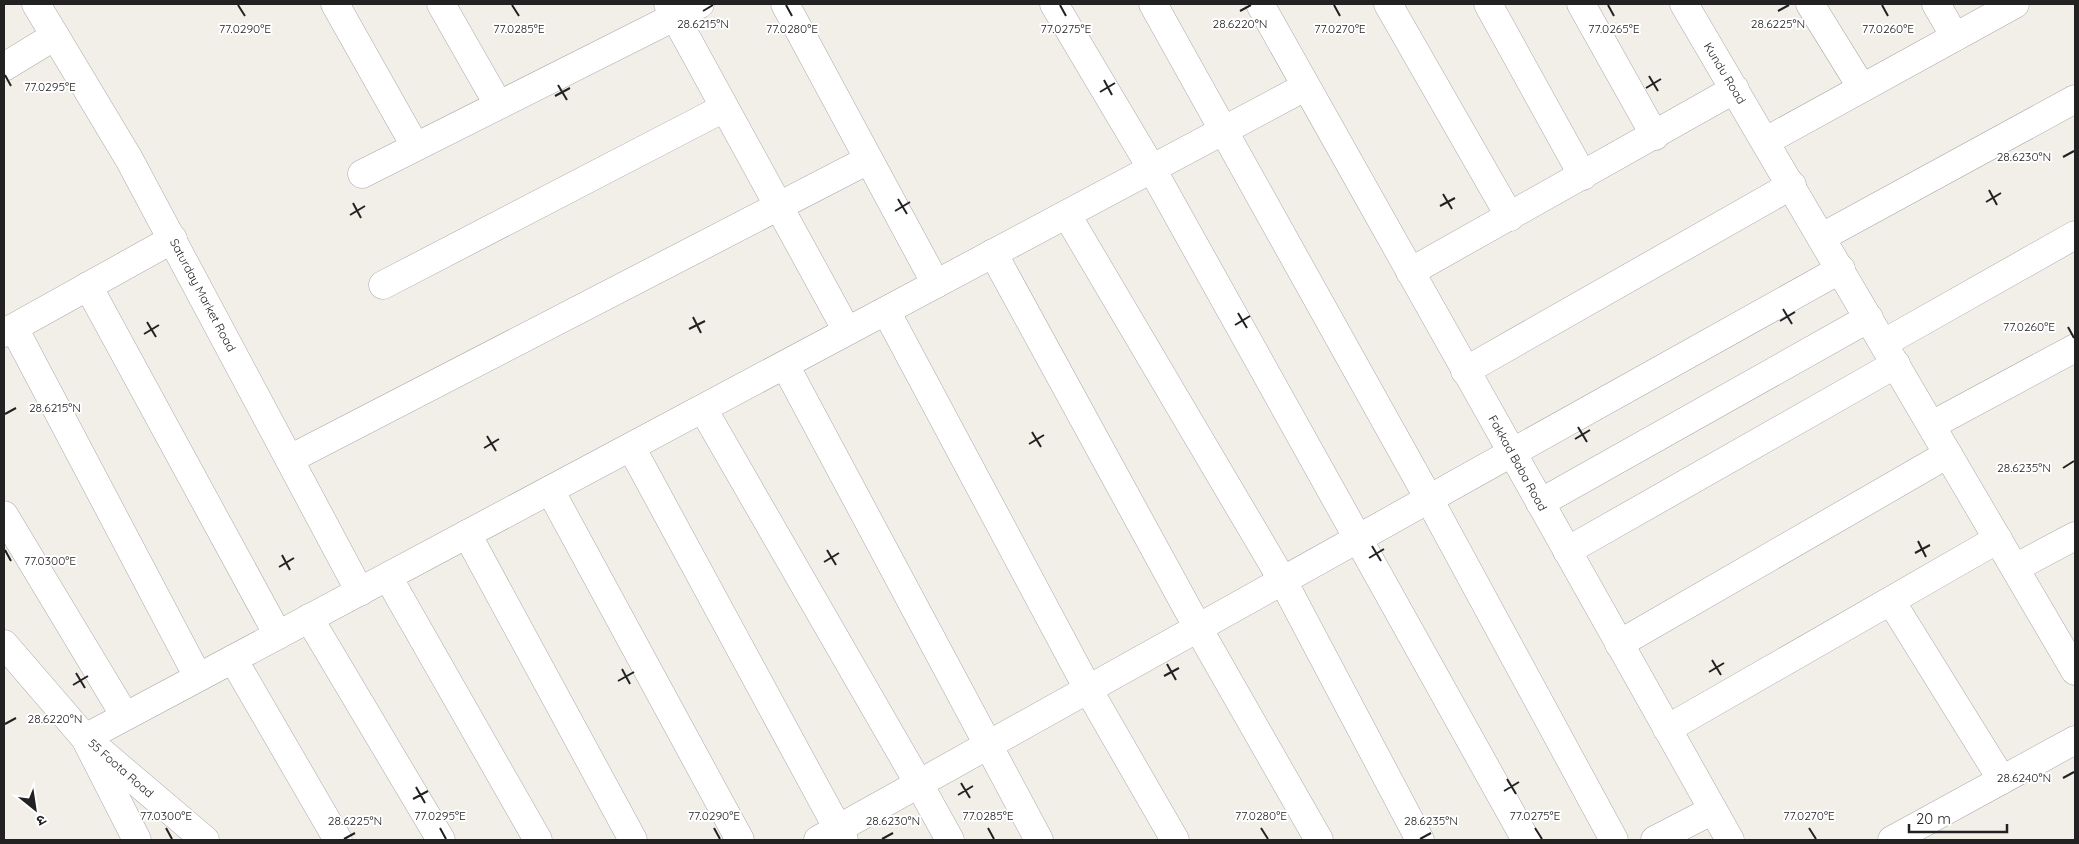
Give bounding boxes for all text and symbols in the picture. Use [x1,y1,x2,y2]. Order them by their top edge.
text: 28.6215°N [677,16,729,31]
text: 28.6220°N [1213,16,1267,31]
text: 28.6225°N [1751,16,1805,31]
text: 77.0290°E [219,21,271,36]
text: 77.0285°E [493,21,545,36]
text: 77.0280°E [766,21,818,36]
text: 77.0275°E [1041,21,1092,36]
text: 77.0270°E [1314,21,1366,36]
text: 77.0265°E [1588,21,1640,36]
text: 77.0260°E [1862,21,1914,36]
street label: Kundu Road [1701,40,1749,106]
text: 77.0295°E [24,79,76,94]
text: 28.6230°N [1997,149,2051,164]
street label: Saturday Market Road [167,236,239,354]
text: 77.0260°E [2003,319,2055,334]
text: 28.6215°N [29,400,81,415]
street label: Fakkad Baba Road [1485,413,1551,513]
text: 28.6235°N [1997,460,2051,475]
text: 77.0300°E [24,553,76,568]
text: 28.6220°N [28,711,82,726]
street label: 55 Foota Road [85,735,157,801]
text: 28.6240°N [1997,770,2051,785]
north arrow [10,784,60,834]
scale bar [1909,802,2006,834]
text: 77.0300°E [140,808,192,823]
text: 77.0295°E [414,808,466,823]
text: 77.0290°E [688,808,740,823]
text: 77.0285°E [962,808,1014,823]
text: 77.0280°E [1235,808,1287,823]
text: 77.0275°E [1510,808,1561,823]
text: 77.0270°E [1783,808,1835,823]
text: 20 m [1916,809,1951,828]
text: उ [33,810,50,831]
text: 28.6225°N [328,813,382,828]
text: 28.6230°N [866,813,920,828]
text: 28.6235°N [1404,813,1458,828]

